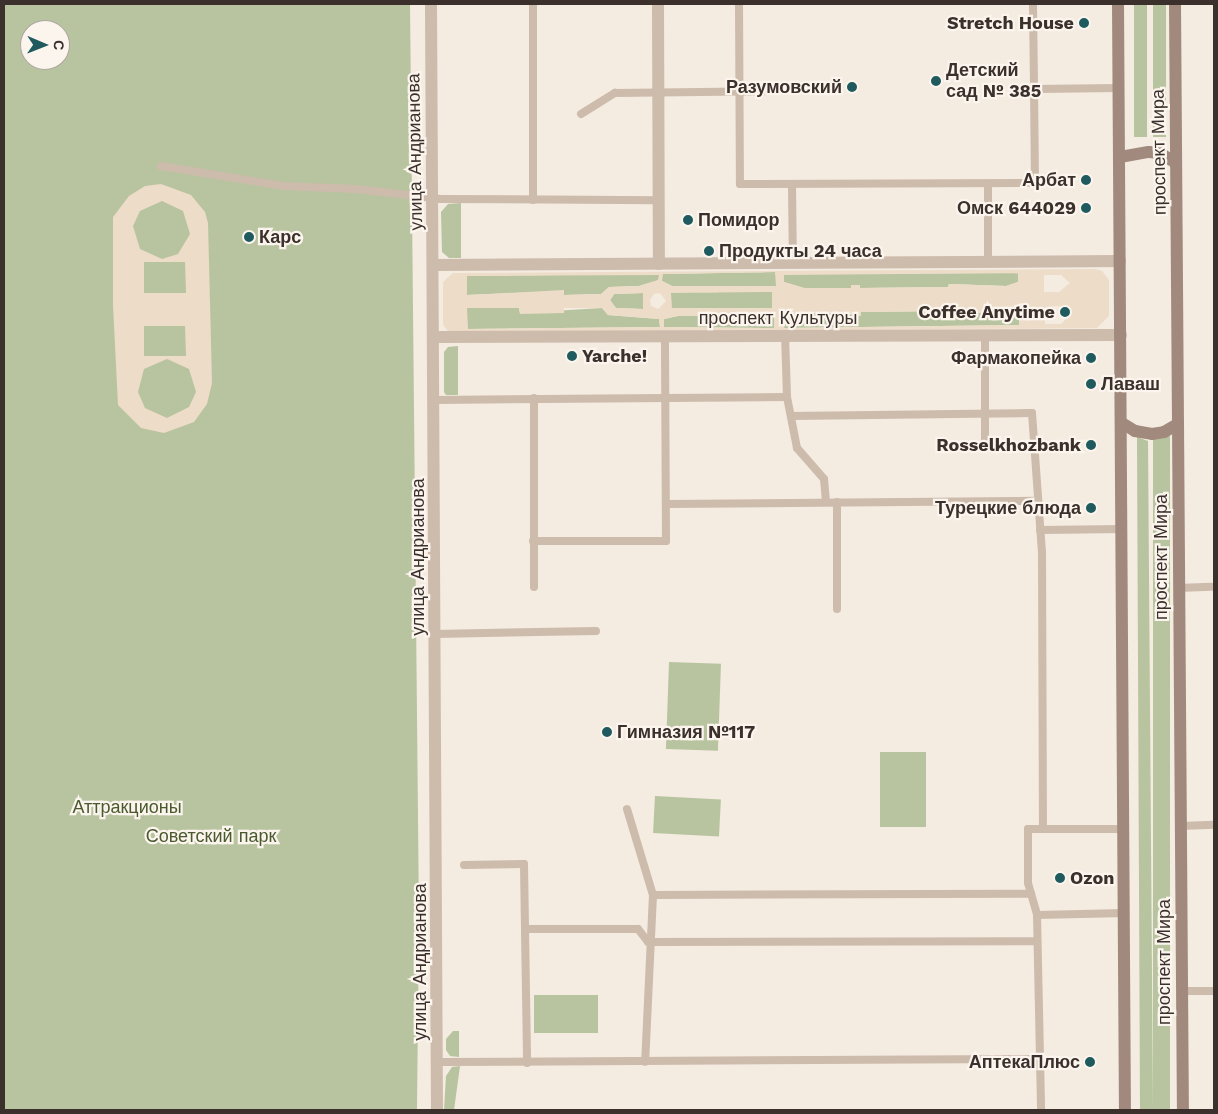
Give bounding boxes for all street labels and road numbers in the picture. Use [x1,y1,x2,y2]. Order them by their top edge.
street label: улица Андрианова [403,73,427,231]
street label: проспект Мира [1147,89,1171,215]
street label: проспект Культуры [699,307,857,329]
street label: улица Андрианова [407,478,429,636]
street label: проспект Мира [1150,494,1172,620]
street label: улица Андрианова [409,883,431,1041]
street label: проспект Мира [1153,899,1175,1025]

